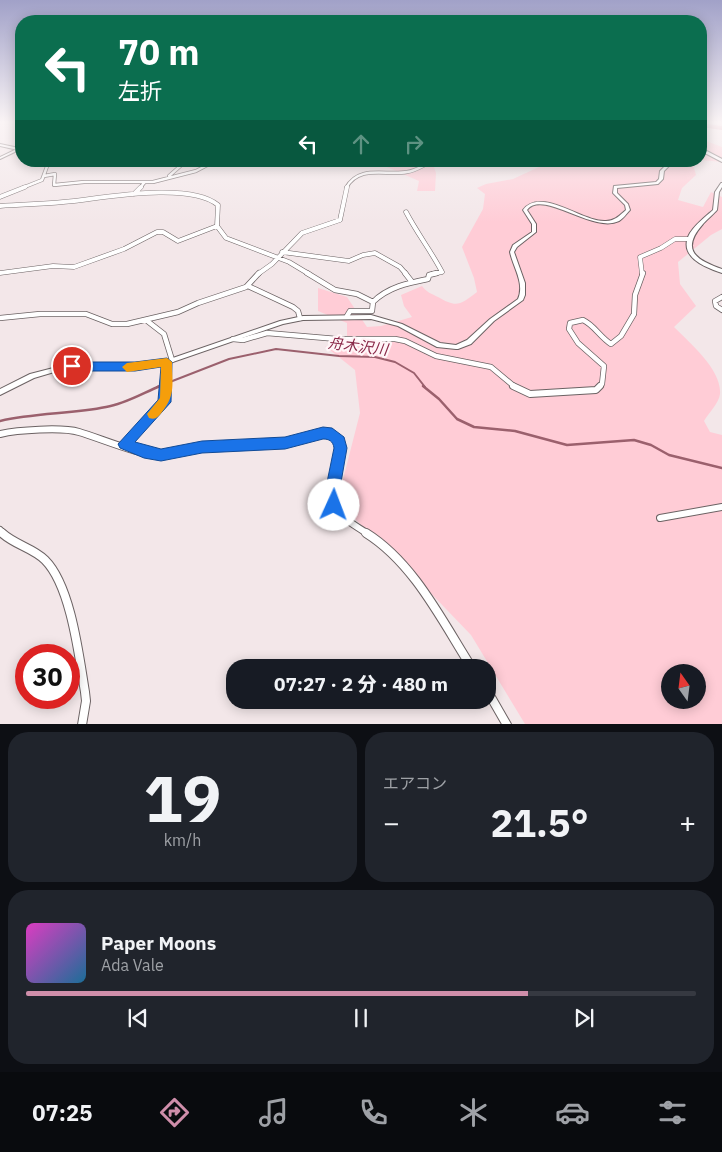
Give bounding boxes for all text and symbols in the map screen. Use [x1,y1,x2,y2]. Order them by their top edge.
text: 70 m [118,29,200,75]
icon: left [35,35,100,100]
text: 左折 [118,76,162,105]
icon: left [294,130,322,158]
icon: ahead [347,130,375,158]
icon: right [400,130,428,158]
water label: 舟木沢川 [327,333,391,359]
pin [51,345,93,387]
icon: arrive [58,352,86,380]
position arrow [307,478,359,530]
speed limit sign: 30 [15,644,80,709]
north arrow [661,664,706,709]
map controls [661,664,706,709]
text: 07:27 · 2 分 · 480 m [274,672,448,696]
text: 19 [143,755,222,840]
text: エアコン [383,773,447,793]
text: 21.5° [490,798,589,847]
text: − [383,804,400,841]
text: + [679,804,696,841]
text: km/h [164,830,201,850]
text: Paper Moons [101,931,216,955]
text: Ada Vale [101,955,164,975]
icon: previous [124,1004,152,1032]
icon: pause [347,1004,375,1032]
icon: next [570,1004,598,1032]
icon: directions [157,1095,192,1130]
icon: music [256,1095,291,1130]
icon: phone [356,1095,391,1130]
icon: climate [456,1095,491,1130]
icon: car [555,1095,590,1130]
icon: filters [655,1095,690,1130]
text: 07:25 [32,1098,92,1127]

